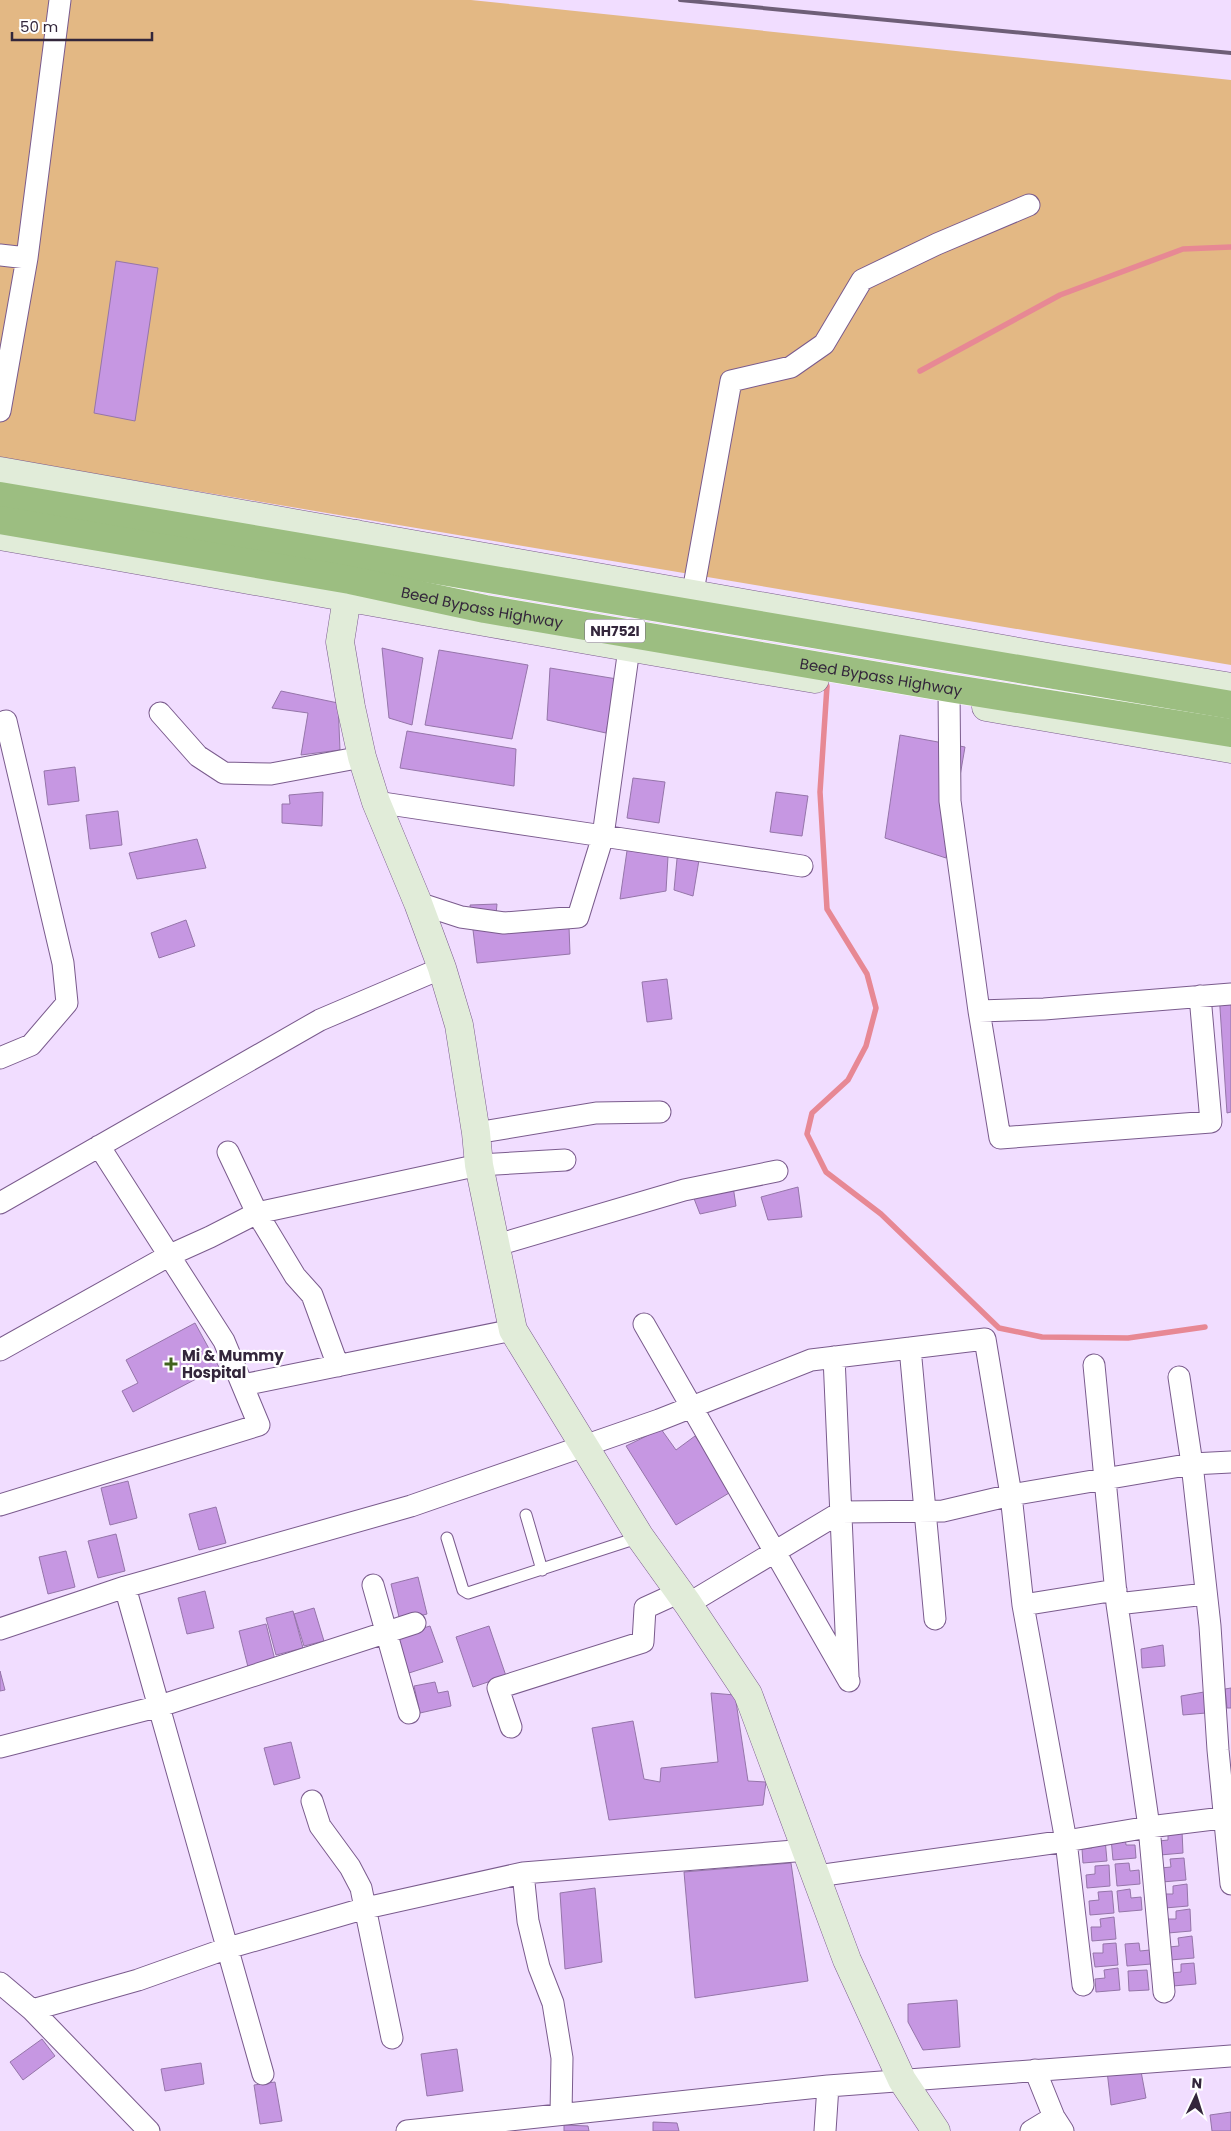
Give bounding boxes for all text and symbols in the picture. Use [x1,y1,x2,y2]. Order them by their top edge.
scale bar [12,10,152,42]
text: 50 m [20,16,58,37]
street label: Beed Bypass Highway [399,581,565,633]
road number: NH752I [585,620,645,642]
street label: Beed Bypass Highway [798,652,964,701]
place label: Mi & Mummy Hospital [182,1345,284,1383]
marker: Mi & Mummy Hospital [164,1357,178,1371]
north arrow [1171,2071,1221,2121]
text: N [1191,2073,1203,2093]

